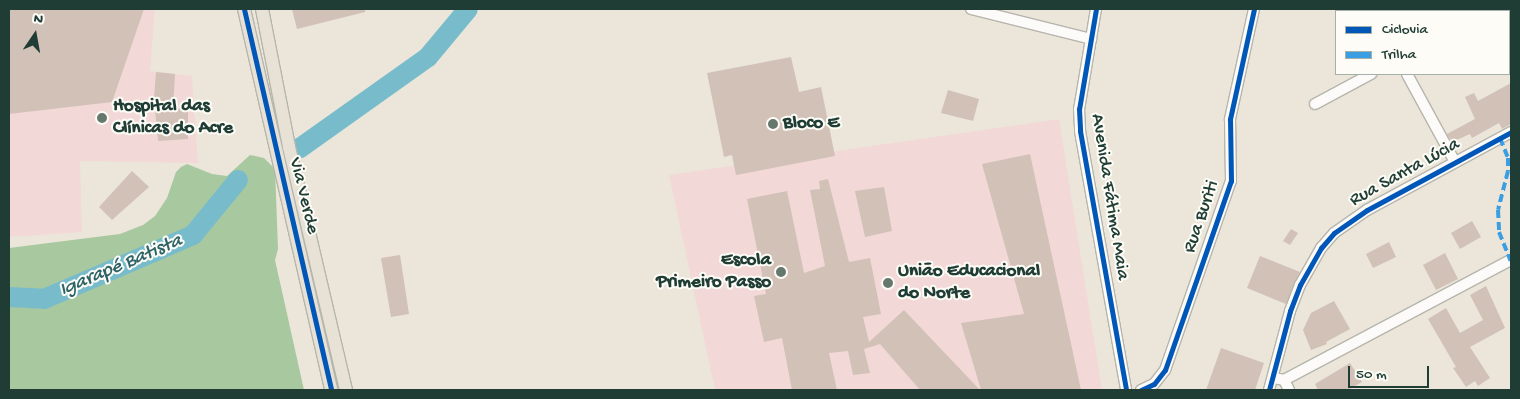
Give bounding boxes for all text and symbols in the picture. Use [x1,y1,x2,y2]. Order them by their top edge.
north arrow [10,10,60,60]
legend [1335,10,1510,75]
text: N [32,11,44,29]
text: Ciclovia [1382,21,1428,39]
text: Trilha [1382,46,1416,64]
place label: Hospital das Clínicas do Acre [113,96,233,140]
marker: Hospital das Clínicas do Acre [95,111,109,125]
street label: Avenida Fátima Maia [1085,112,1133,282]
place label: Bloco E [783,113,839,135]
marker: Bloco E [767,118,779,130]
street label: Rua Santa Lúcia [1346,133,1464,213]
street label: Via Verde [283,156,323,236]
street label: Rua Buriti [1179,178,1225,256]
water label: Igarapé Batista [56,229,186,303]
place label: Escola Primeiro Passo [656,250,771,294]
place label: União Educacional do Norte [898,261,1040,305]
marker: Escola Primeiro Passo [775,266,787,278]
marker: União Educacional do Norte [882,277,894,289]
scale bar [1350,356,1431,388]
text: 50 m [1356,366,1387,384]

